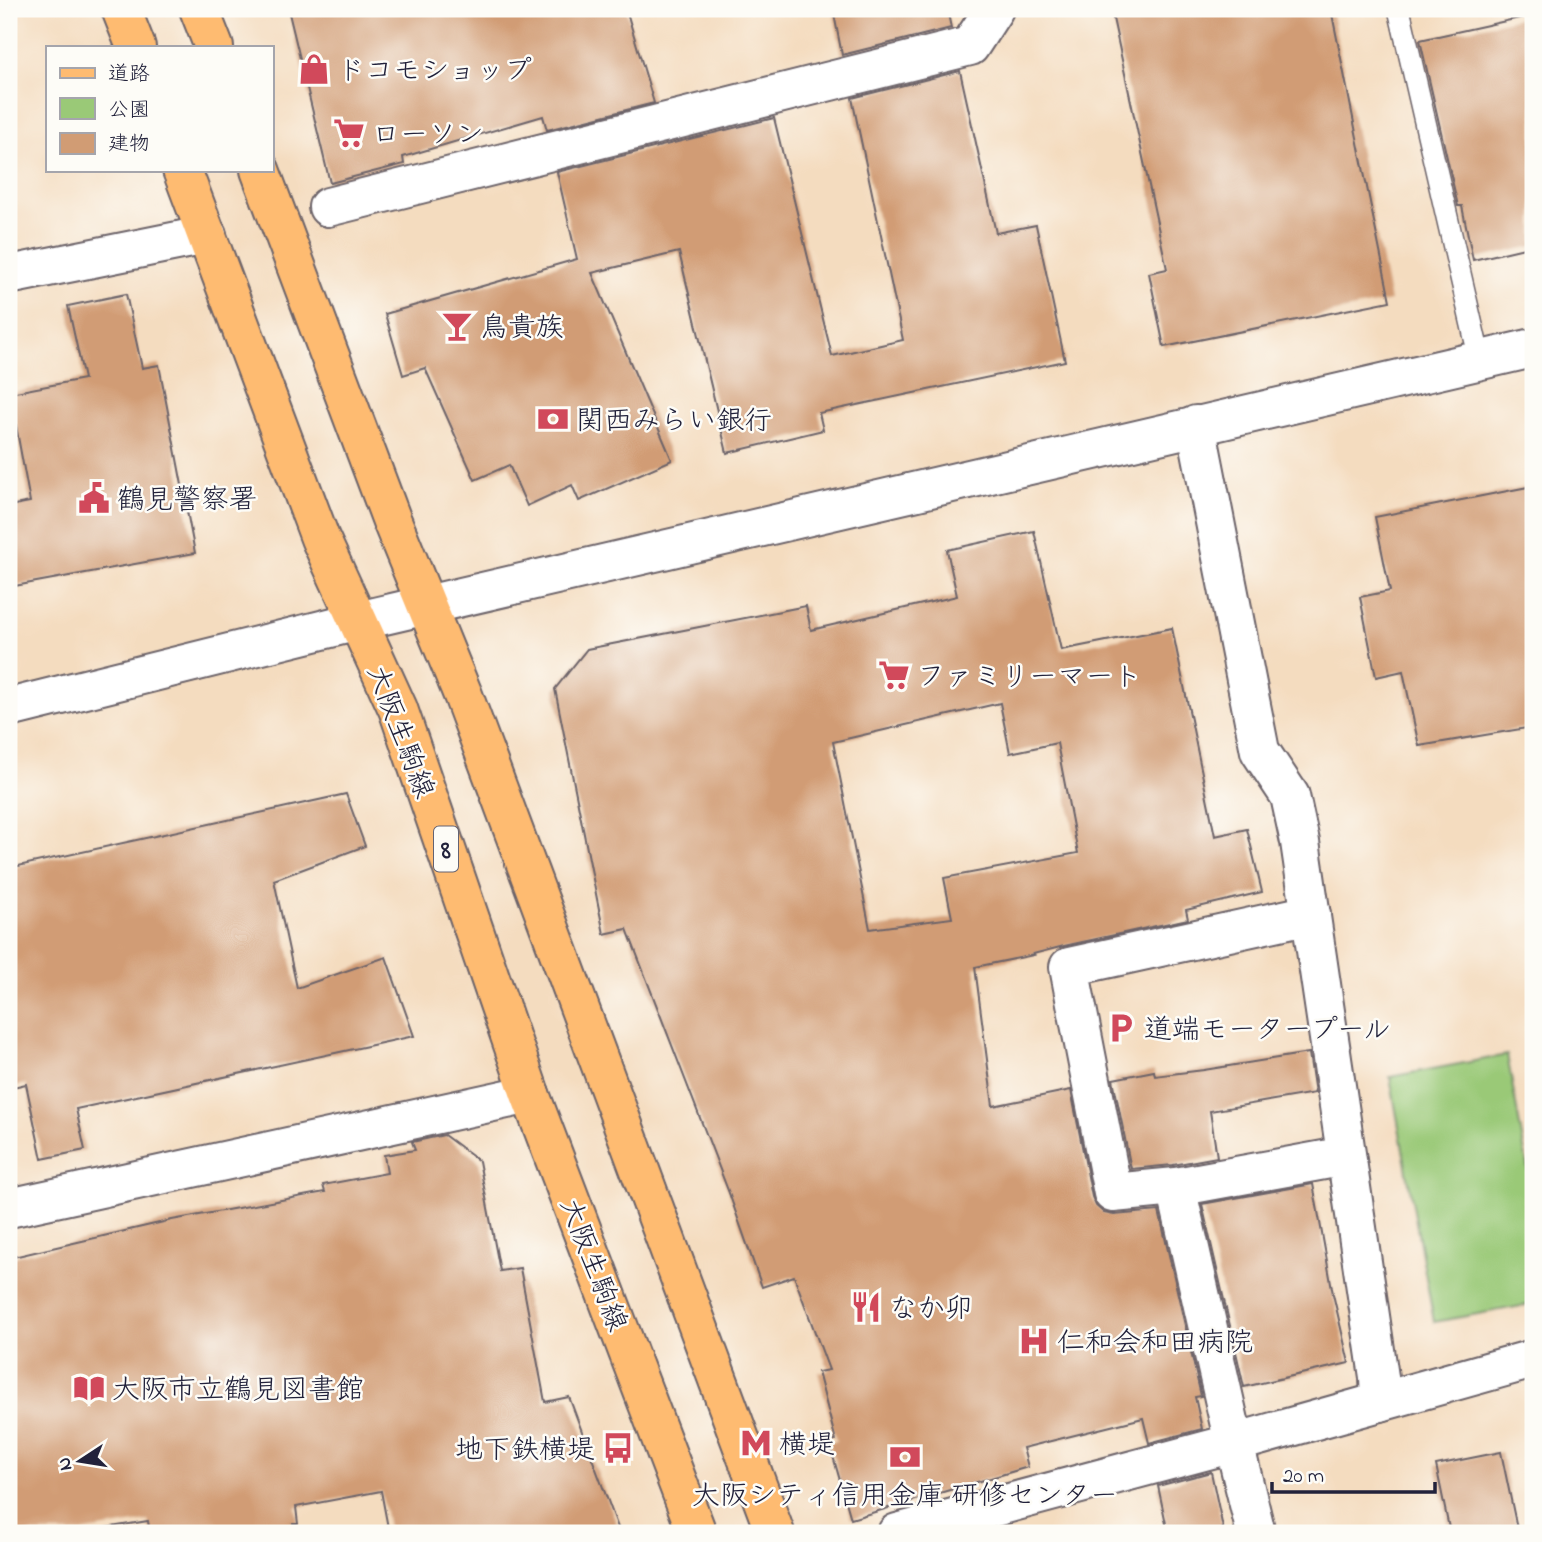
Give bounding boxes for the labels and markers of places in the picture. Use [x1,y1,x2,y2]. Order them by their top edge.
shop icon: ドコモショップ [297,52,331,86]
place label: ドコモショップ [337,52,532,93]
supermarket icon: ローソン [332,116,366,150]
place label: ローソン [372,116,484,157]
bar icon: 鳥貴族 [440,309,474,343]
place label: 鳥貴族 [480,309,564,350]
bank icon: 関西みらい銀行 [536,402,570,436]
place label: 関西みらい銀行 [576,402,772,443]
public building icon: 鶴見警察署 [77,481,111,515]
place label: 鶴見警察署 [117,481,257,522]
supermarket icon: ファミリーマート [877,658,911,692]
place label: ファミリーマート [917,658,1142,699]
parking icon: 道端モータープール [1104,1011,1138,1045]
place label: 道端モータープール [1144,1011,1391,1052]
restaurant icon: なか卯 [849,1290,883,1324]
place label: なか卯 [889,1290,973,1331]
hospital icon: 仁和会和田病院 [1017,1324,1051,1358]
place label: 仁和会和田病院 [1057,1324,1253,1365]
library icon: 大阪市立鶴見図書館 [72,1371,106,1405]
place label: 大阪市立鶴見図書館 [112,1371,364,1412]
metro station icon: 横堤 [739,1426,773,1460]
place label: 横堤 [779,1426,835,1467]
place label: 地下鉄横堤 [455,1431,595,1472]
bus stop icon: 地下鉄横堤 [601,1431,635,1465]
bank icon: 大阪シティ信用金庫 研修センター [888,1440,922,1474]
place label: 大阪シティ信用金庫 研修センター [692,1477,1118,1518]

